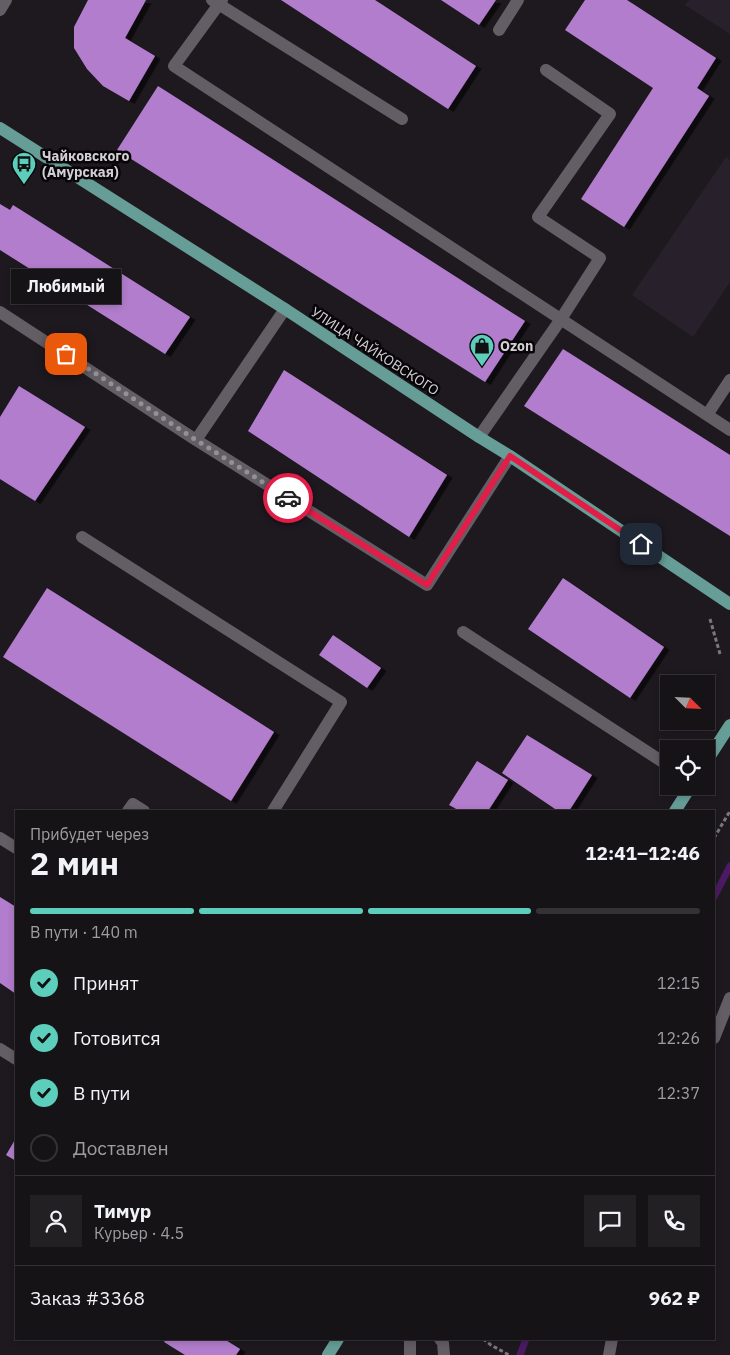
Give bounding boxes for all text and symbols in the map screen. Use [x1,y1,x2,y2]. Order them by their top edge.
place label: Чайковского (Амурская) [42,147,129,181]
bus stop icon: Чайковского (Амурская) [11,151,37,185]
callout: Любимый [11,269,121,304]
text: Любимый [27,276,105,296]
street label: УЛИЦА ЧАЙКОВСКОГО [307,302,443,399]
pin [45,333,87,375]
shop icon: Ozon [469,333,495,367]
place label: Ozon [500,337,533,355]
icon: bag [52,340,80,368]
courier [263,473,313,523]
icon: car [274,484,302,512]
pin [620,523,662,565]
icon: home [627,530,655,558]
north arrow [660,675,715,730]
map controls [660,675,715,795]
button: locate [660,740,715,795]
text: Прибудет через [30,824,149,844]
text: 12:41–12:46 [585,841,700,865]
text: 2 мин [30,842,119,884]
text: В пути · 140 m [30,922,138,942]
icon: check [30,969,58,997]
text: Принят [73,971,139,995]
text: 12:15 [657,973,700,993]
icon: check [30,1024,58,1052]
text: Готовится [73,1026,161,1050]
text: 12:26 [657,1028,700,1048]
icon: check [30,1079,58,1107]
text: В пути [73,1081,131,1105]
text: 12:37 [657,1083,700,1103]
text: Доставлен [73,1136,169,1160]
button: person [30,1195,82,1247]
button: chat [584,1195,636,1247]
button: phone [648,1195,700,1247]
text: Тимур [94,1199,151,1223]
text: Курьер · 4.5 [94,1223,184,1243]
text: Заказ #3368 [30,1286,145,1310]
text: 962 ₽ [649,1286,700,1310]

